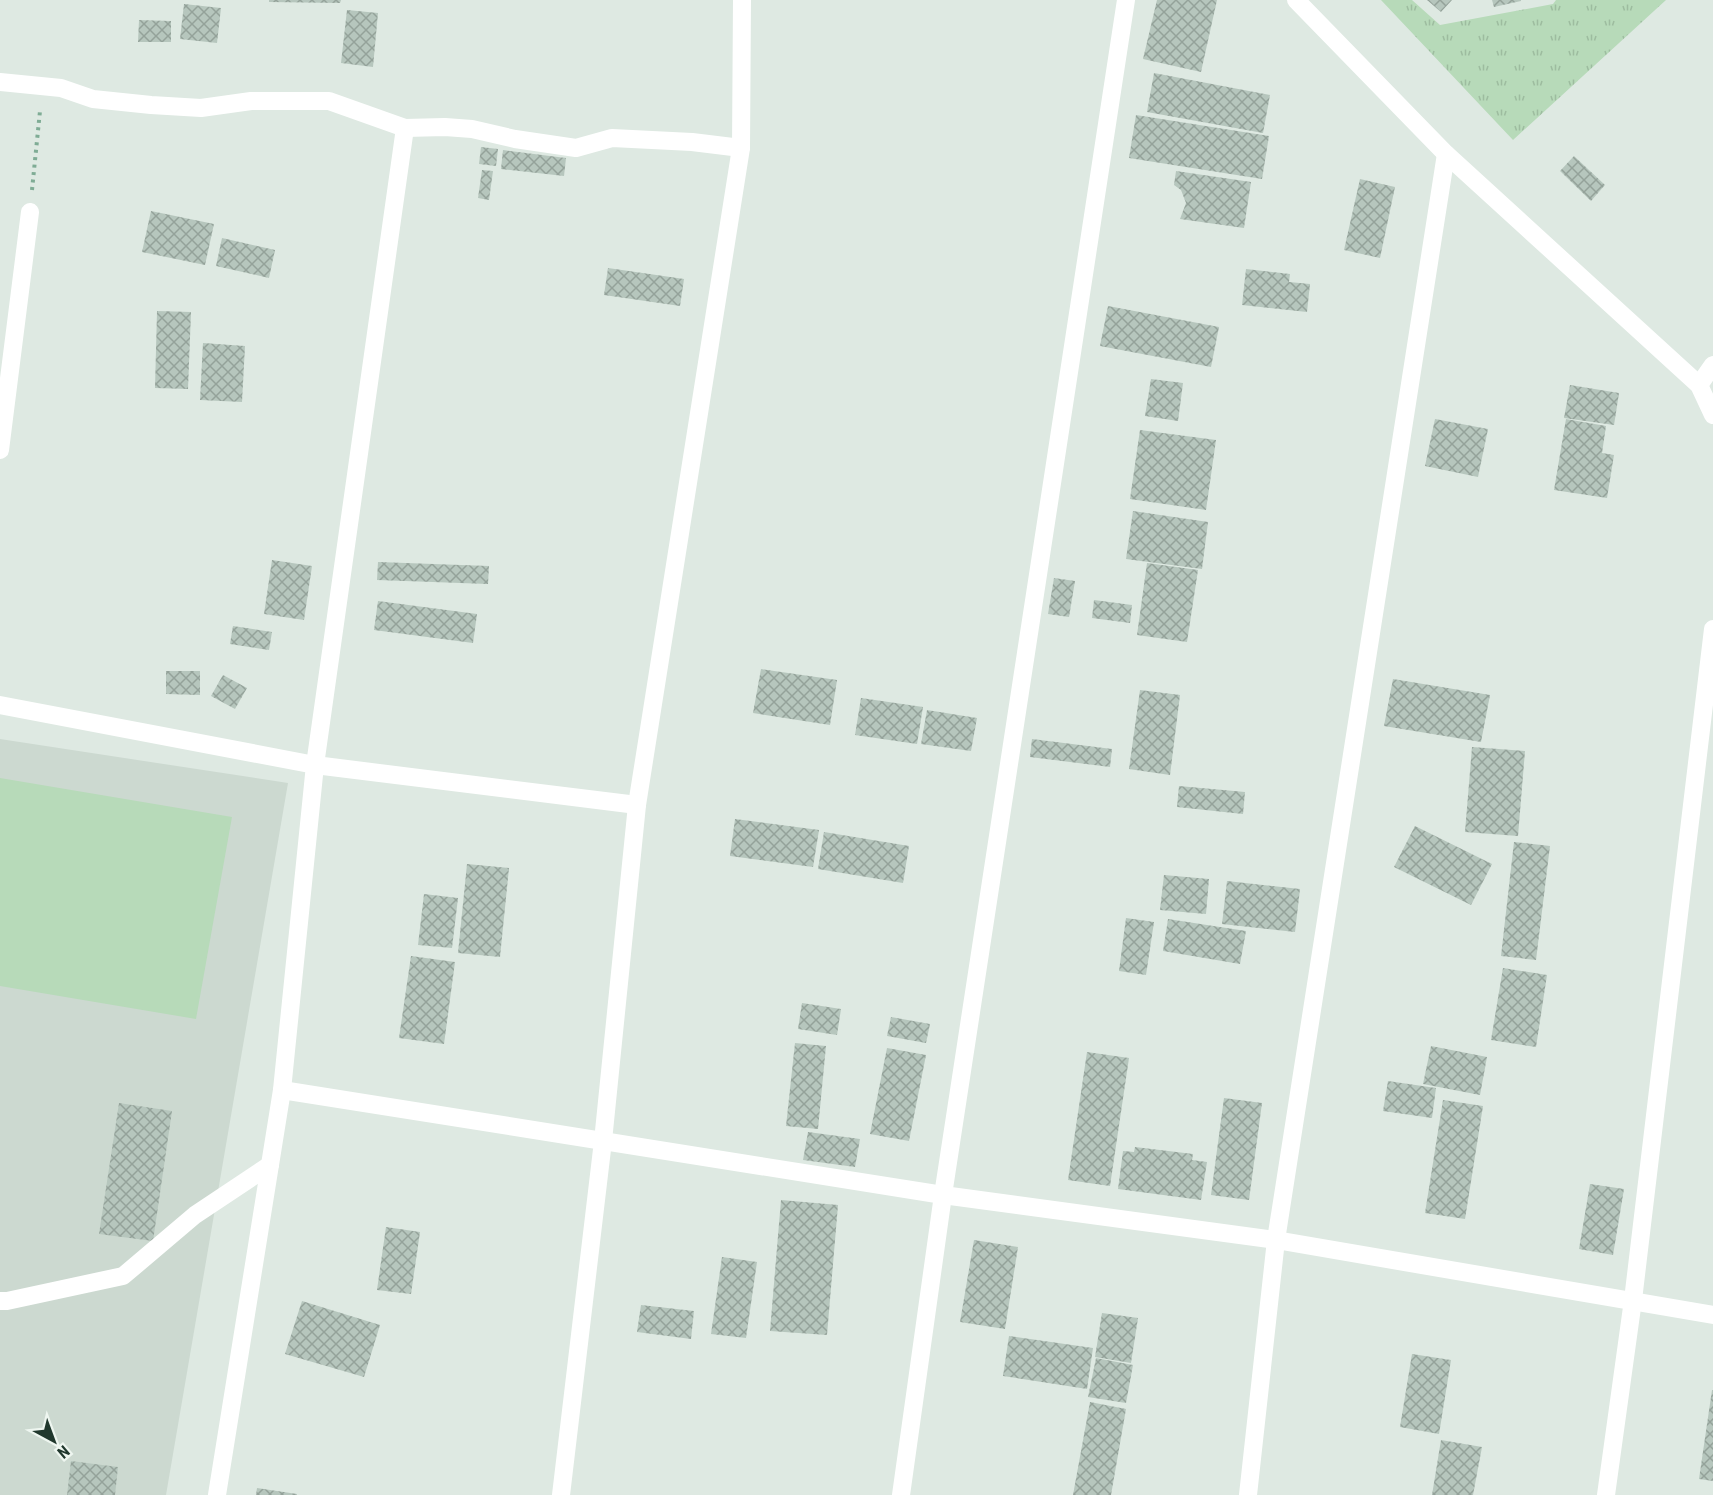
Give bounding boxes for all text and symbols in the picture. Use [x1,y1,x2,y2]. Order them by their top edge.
north arrow [24,1411,84,1471]
text: N [54,1442,73,1462]

